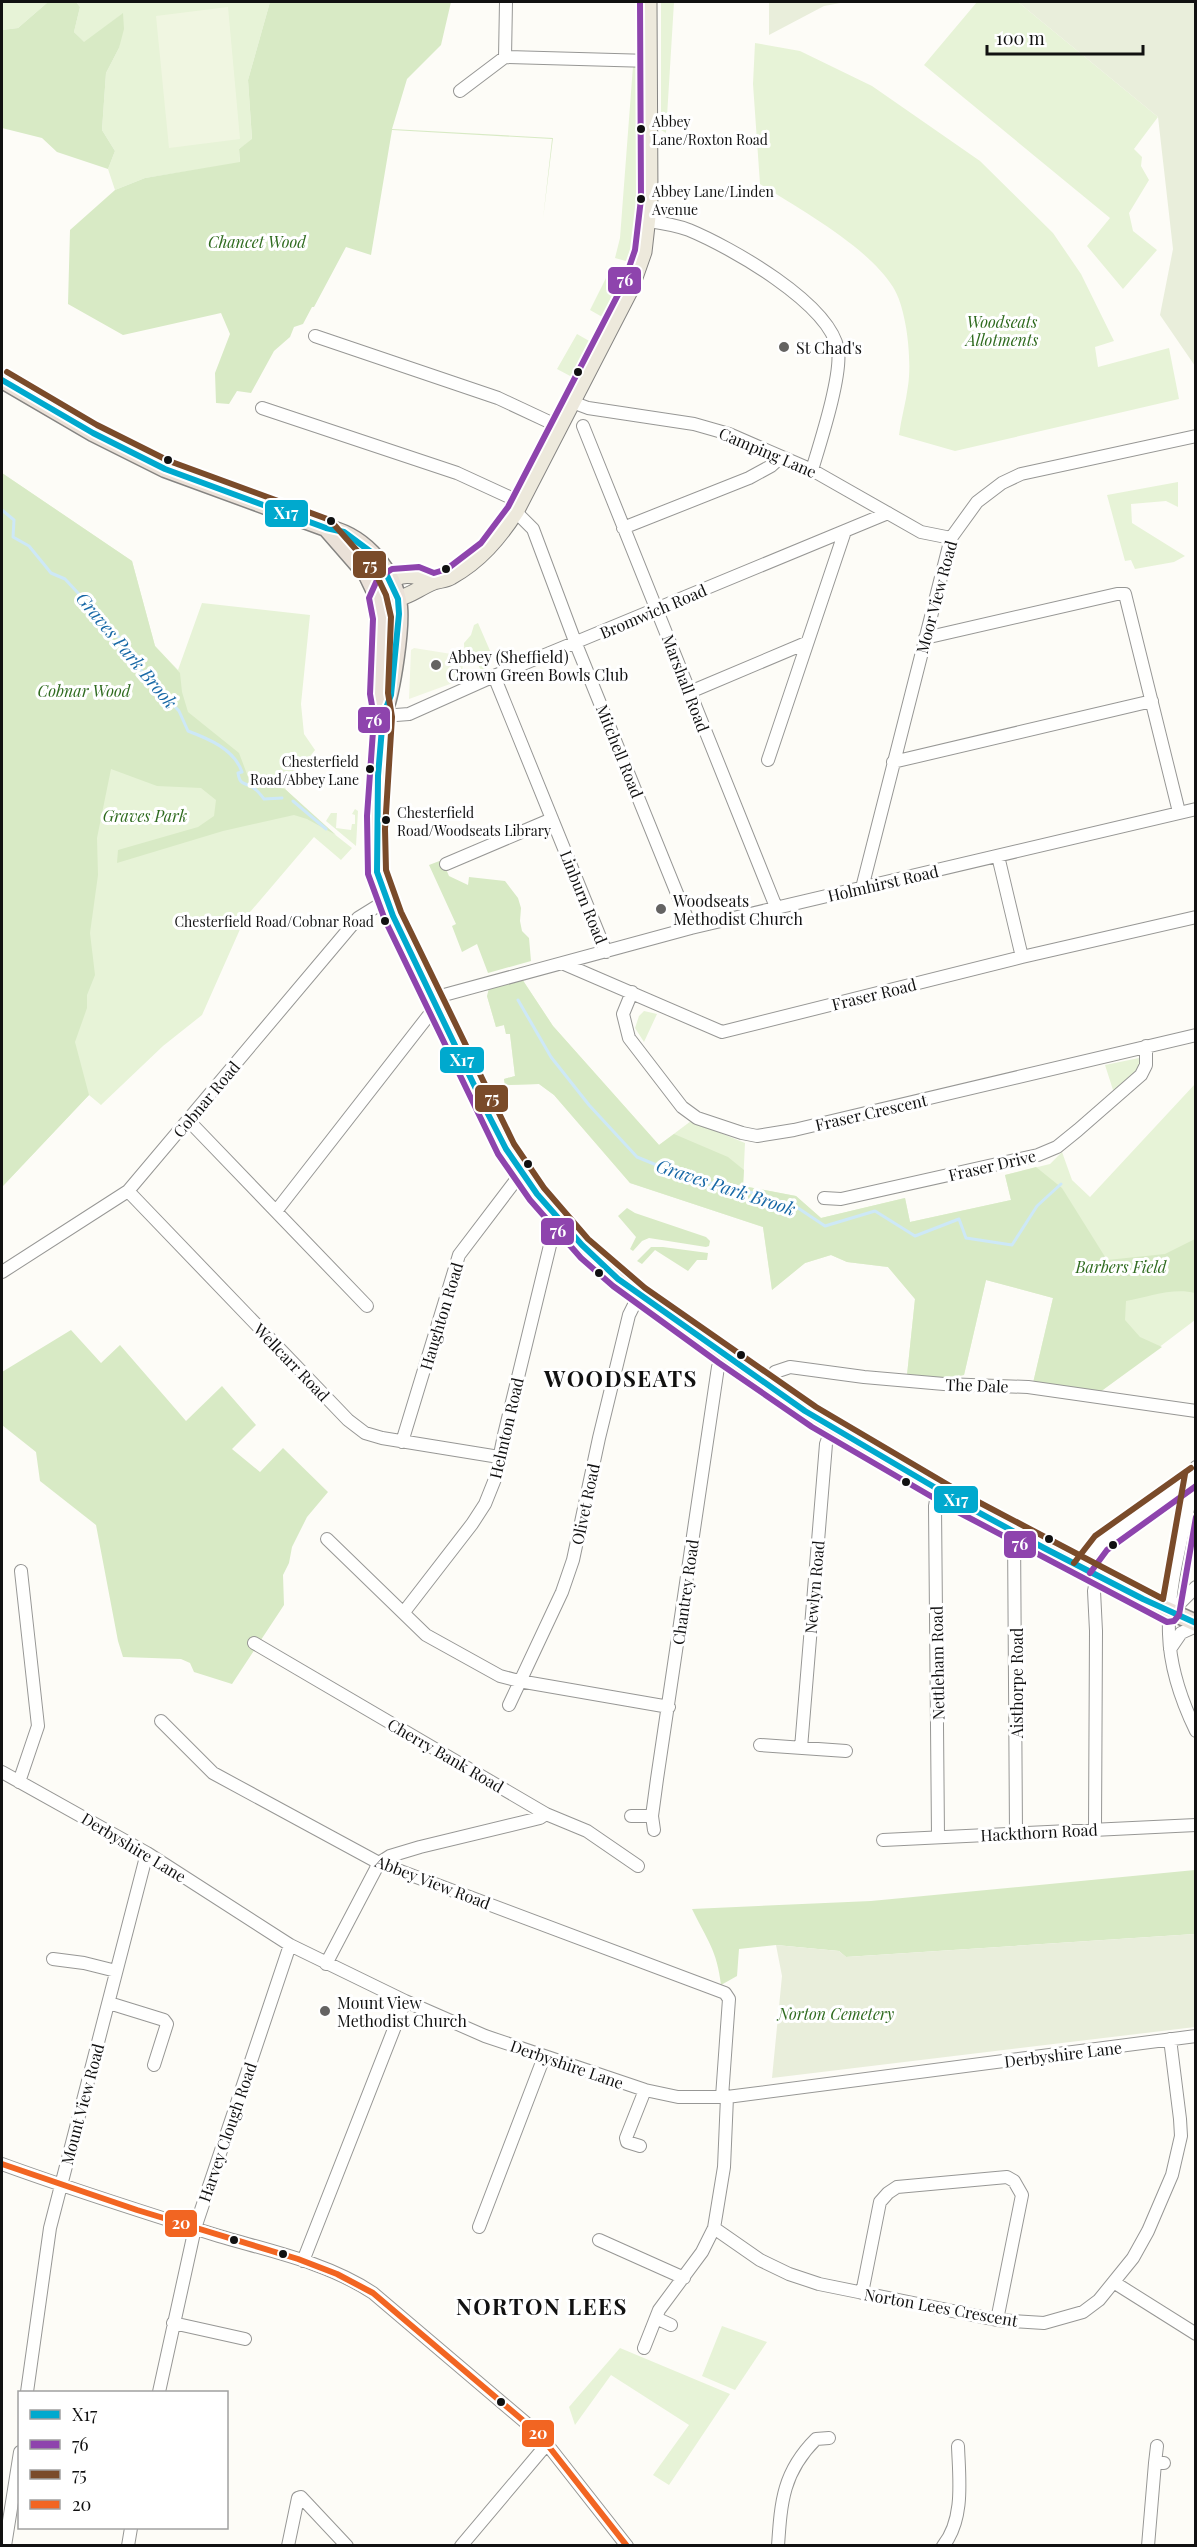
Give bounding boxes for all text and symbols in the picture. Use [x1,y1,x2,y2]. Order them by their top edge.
scale bar [987,18,1143,56]
text: 100 m [996,26,1045,50]
place label: Abbey Lane/Roxton Road [651,112,768,149]
marker: Abbey Lane/Roxton Road [635,123,647,135]
place label: Abbey Lane/Linden Avenue [651,182,774,219]
marker: Abbey Lane/Linden Avenue [635,193,647,205]
park label: Chancet Wood [208,231,307,252]
line badge: 76 [607,266,642,295]
text: 76 [617,269,633,290]
park label: Woodseats Allotments [964,311,1038,350]
place label: St Chad's [796,337,862,358]
marker: St Chad's [777,340,791,354]
unlabelled marker [572,366,584,378]
street label: Camping Lane [716,422,820,482]
unlabelled marker [162,454,174,466]
line badge: X17 [264,499,309,528]
text: X17 [274,502,299,523]
unlabelled marker [325,515,337,527]
street label: Moor View Road [911,538,961,656]
line badge: 75 [352,550,387,579]
text: 75 [363,554,377,575]
unlabelled marker [440,563,452,575]
street label: Bromwich Road [596,579,710,643]
water label: Graves Park Brook [71,587,183,713]
street label: Marshall Road [658,631,714,735]
place label: Abbey (Sheffield) Crown Green Bowls Club [447,646,628,685]
marker: Abbey (Sheffield) Crown Green Bowls Club [429,658,443,672]
park label: Cobnar Wood [37,680,132,701]
street label: Mitchell Road [592,701,648,801]
line badge: 76 [357,706,391,734]
text: 76 [366,709,382,730]
place label: Chesterfield Road/Abbey Lane [250,752,359,789]
marker: Chesterfield Road/Abbey Lane [364,763,376,775]
place label: Chesterfield Road/Woodseats Library [397,803,551,840]
park label: Graves Park [103,805,187,826]
marker: Chesterfield Road/Woodseats Library [380,814,392,826]
street label: Linburn Road [556,847,612,947]
street label: Holmhirst Road [825,860,941,906]
place label: Woodseats Methodist Church [672,890,803,929]
marker: Woodseats Methodist Church [654,902,668,916]
place label: Chesterfield Road/Cobnar Road [174,912,374,931]
marker: Chesterfield Road/Cobnar Road [379,915,391,927]
street label: Fraser Road [829,973,919,1015]
line badge: X17 [439,1046,485,1074]
text: X17 [450,1049,475,1070]
street label: Cobnar Road [168,1056,244,1142]
line badge: 75 [474,1084,509,1113]
text: 75 [485,1087,499,1108]
street label: Fraser Crescent [813,1089,929,1135]
street label: Fraser Drive [946,1145,1038,1185]
water label: Graves Park Brook [653,1153,799,1221]
unlabelled marker [522,1158,534,1170]
line badge: 76 [540,1217,575,1246]
text: 76 [550,1220,566,1241]
park label: Barbers Field [1074,1256,1168,1277]
street label: Haughton Road [415,1260,467,1372]
unlabelled marker [593,1267,605,1279]
street label: Wellcarr Road [249,1318,334,1405]
unlabelled marker [735,1349,747,1361]
district label: WOODSEATS [543,1363,698,1393]
street label: The Dale [945,1373,1009,1397]
street label: Helmton Road [484,1375,528,1481]
street label: Olivet Road [566,1461,604,1547]
unlabelled marker [900,1476,912,1488]
line badge: X17 [933,1485,979,1514]
text: X17 [944,1489,969,1510]
line badge: 76 [1003,1530,1037,1559]
text: 76 [1012,1533,1028,1554]
unlabelled marker [1043,1533,1055,1545]
street label: Chantrey Road [667,1538,703,1646]
street label: Newlyn Road [799,1539,829,1635]
unlabelled marker [1107,1539,1119,1551]
street label: Nettleham Road [926,1606,948,1720]
street label: Aisthorpe Road [1006,1628,1027,1739]
street label: Cherry Bank Road [384,1713,508,1797]
street label: Derbyshire Lane [78,1807,190,1887]
street label: Hackthorn Road [980,1818,1098,1846]
street label: Abbey View Road [371,1850,494,1914]
place label: Mount View Methodist Church [337,1992,467,2031]
park label: Norton Cemetery [776,2003,895,2024]
marker: Mount View Methodist Church [318,2004,332,2018]
street label: Derbyshire Lane [508,2035,626,2093]
street label: Derbyshire Lane [1003,2036,1123,2072]
street label: Mount View Road [56,2041,108,2167]
street label: Harvey Clough Road [193,2060,261,2204]
line badge: 20 [164,2209,198,2238]
text: 20 [172,2212,190,2233]
unlabelled marker [228,2234,240,2246]
unlabelled marker [277,2248,289,2260]
street label: Norton Lees Crescent [862,2283,1020,2331]
district label: NORTON LEES [456,2291,628,2321]
legend [18,2391,228,2529]
unlabelled marker [495,2396,507,2408]
text: X17 [72,2402,98,2426]
line badge: 20 [521,2419,555,2448]
text: 20 [529,2422,547,2443]
text: 76 [72,2432,89,2456]
text: 75 [72,2462,87,2486]
text: 20 [72,2492,91,2516]

